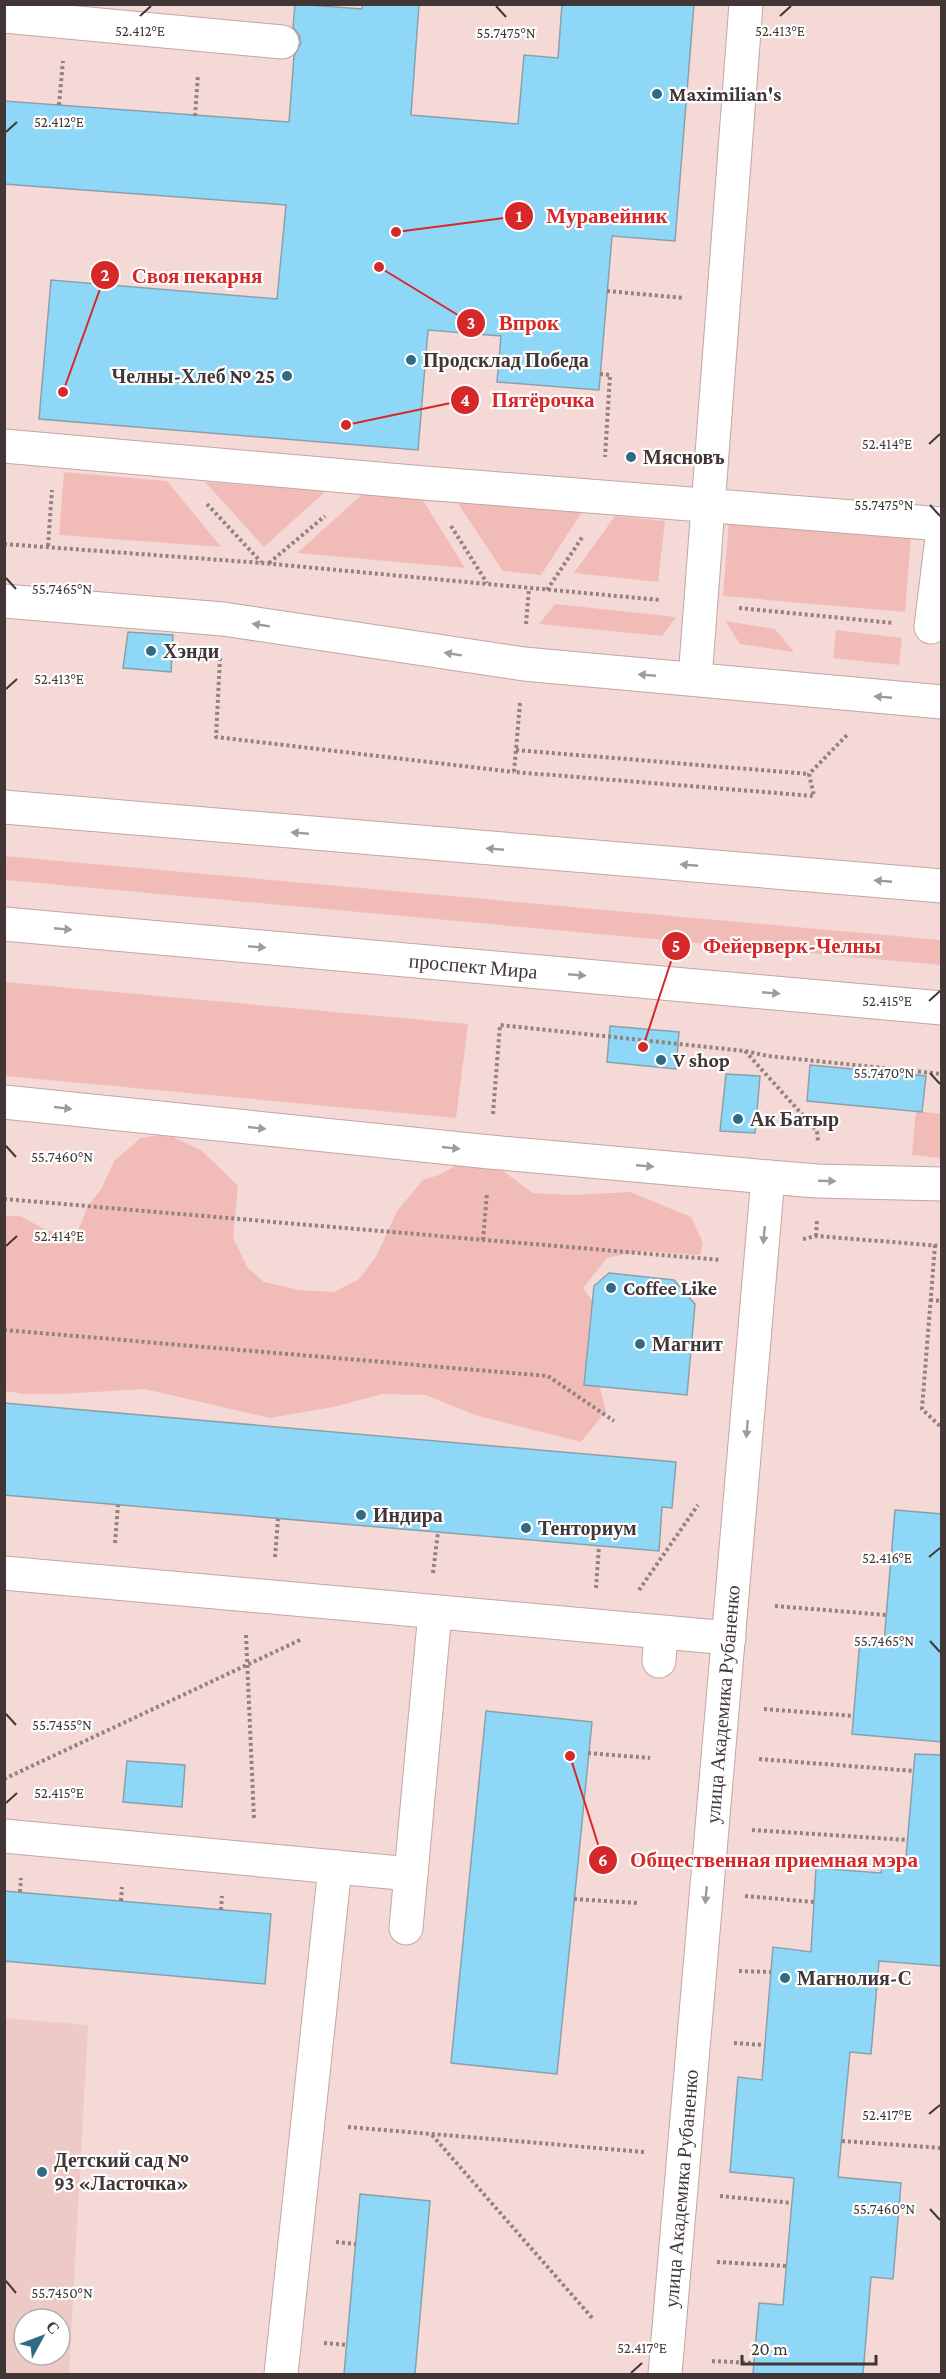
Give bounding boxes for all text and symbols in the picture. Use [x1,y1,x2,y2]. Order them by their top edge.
text: 52.412°E [115,23,165,39]
text: 52.413°E [755,23,805,39]
text: 55.7475°N [476,25,536,41]
place label: Maximilian's [669,83,781,105]
marker: Maximilian's [650,87,664,101]
text: 52.412°E [34,114,84,130]
callout: Муравейник [504,196,679,235]
text: Муравейник [546,204,669,228]
text: 1 [516,206,523,226]
callout: Своя пекарня [90,256,274,295]
text: Своя пекарня [132,264,262,288]
text: 2 [100,265,110,285]
callout: Впрок [456,304,571,343]
text: Впрок [499,311,560,335]
text: 3 [467,313,475,333]
place label: Продсклад Победа [423,349,589,372]
marker: Продсклад Победа [404,353,418,367]
place label: Челны-Хлеб № 25 [112,365,275,387]
marker: Челны-Хлеб № 25 [280,369,294,383]
callout: Пятёрочка [450,381,607,420]
text: Пятёрочка [491,388,595,412]
text: 4 [460,390,470,410]
text: 52.414°E [862,436,912,452]
place label: Мясновъ [643,446,725,468]
marker: Мясновъ [624,450,638,464]
text: 55.7475°N [854,497,914,513]
text: 55.7465°N [32,581,92,597]
one-way arrow [251,620,270,629]
place label: Хэнди [163,640,219,662]
marker: Хэнди [144,644,158,658]
one-way arrow [444,649,463,658]
one-way arrow [638,670,657,680]
text: 52.413°E [34,671,84,687]
one-way arrow [874,692,893,702]
one-way arrow [291,828,310,838]
one-way arrow [485,844,504,854]
one-way arrow [679,860,698,870]
one-way arrow [874,876,893,886]
one-way arrow [53,924,72,934]
callout: Фейерверк-Челны [661,926,893,965]
text: Фейерверк-Челны [703,934,881,958]
text: 5 [672,936,680,956]
one-way arrow [248,942,267,951]
street label: проспект Мира [408,949,538,983]
one-way arrow [567,970,586,980]
one-way arrow [761,988,780,998]
text: 52.415°E [862,993,912,1009]
place label: V shop [672,1049,730,1071]
marker: V shop [654,1053,668,1067]
text: 55.7470°N [854,1065,915,1081]
one-way arrow [53,1103,72,1113]
place label: Ак Батыр [750,1108,839,1131]
marker: Ак Батыр [731,1112,745,1126]
one-way arrow [247,1123,266,1133]
one-way arrow [441,1143,460,1153]
text: 55.7460°N [31,1149,93,1165]
one-way arrow [635,1161,654,1171]
one-way arrow [817,1176,836,1186]
one-way arrow [759,1225,768,1244]
text: 52.414°E [34,1228,84,1244]
place label: Coffee Like [623,1277,717,1299]
marker: Coffee Like [604,1281,618,1295]
place label: Магнит [652,1333,723,1355]
marker: Магнит [633,1337,647,1351]
one-way arrow [742,1420,752,1439]
place label: Индира [373,1504,443,1527]
marker: Индира [354,1508,368,1522]
place label: Тенториум [538,1517,637,1540]
marker: Тенториум [519,1521,533,1535]
text: 52.416°E [862,1550,912,1566]
street label: улица Академика Рубаненко [701,1584,744,1825]
text: 55.7465°N [854,1633,914,1649]
text: 55.7455°N [32,1717,92,1733]
text: 52.415°E [34,1785,84,1801]
callout: Общественная приемная мэра [588,1841,930,1880]
text: Общественная приемная мэра [630,1848,918,1872]
text: 6 [598,1850,608,1870]
one-way arrow [701,1886,711,1905]
place label: Магнолия-С [797,1967,912,1989]
marker: Магнолия-С [778,1971,792,1985]
street label: улица Академика Рубаненко [660,2068,702,2309]
text: 52.417°E [862,2107,912,2123]
place label: Детский сад № 93 «Ласточка» [54,2149,189,2194]
marker: Детский сад № 93 «Ласточка» [35,2165,49,2179]
text: 55.7460°N [853,2201,915,2217]
text: 55.7450°N [31,2285,93,2301]
north arrow [12,2307,72,2367]
text: С [43,2318,63,2337]
scale bar [742,2328,876,2366]
text: 20 m [751,2339,788,2359]
text: 52.417°E [617,2340,667,2356]

